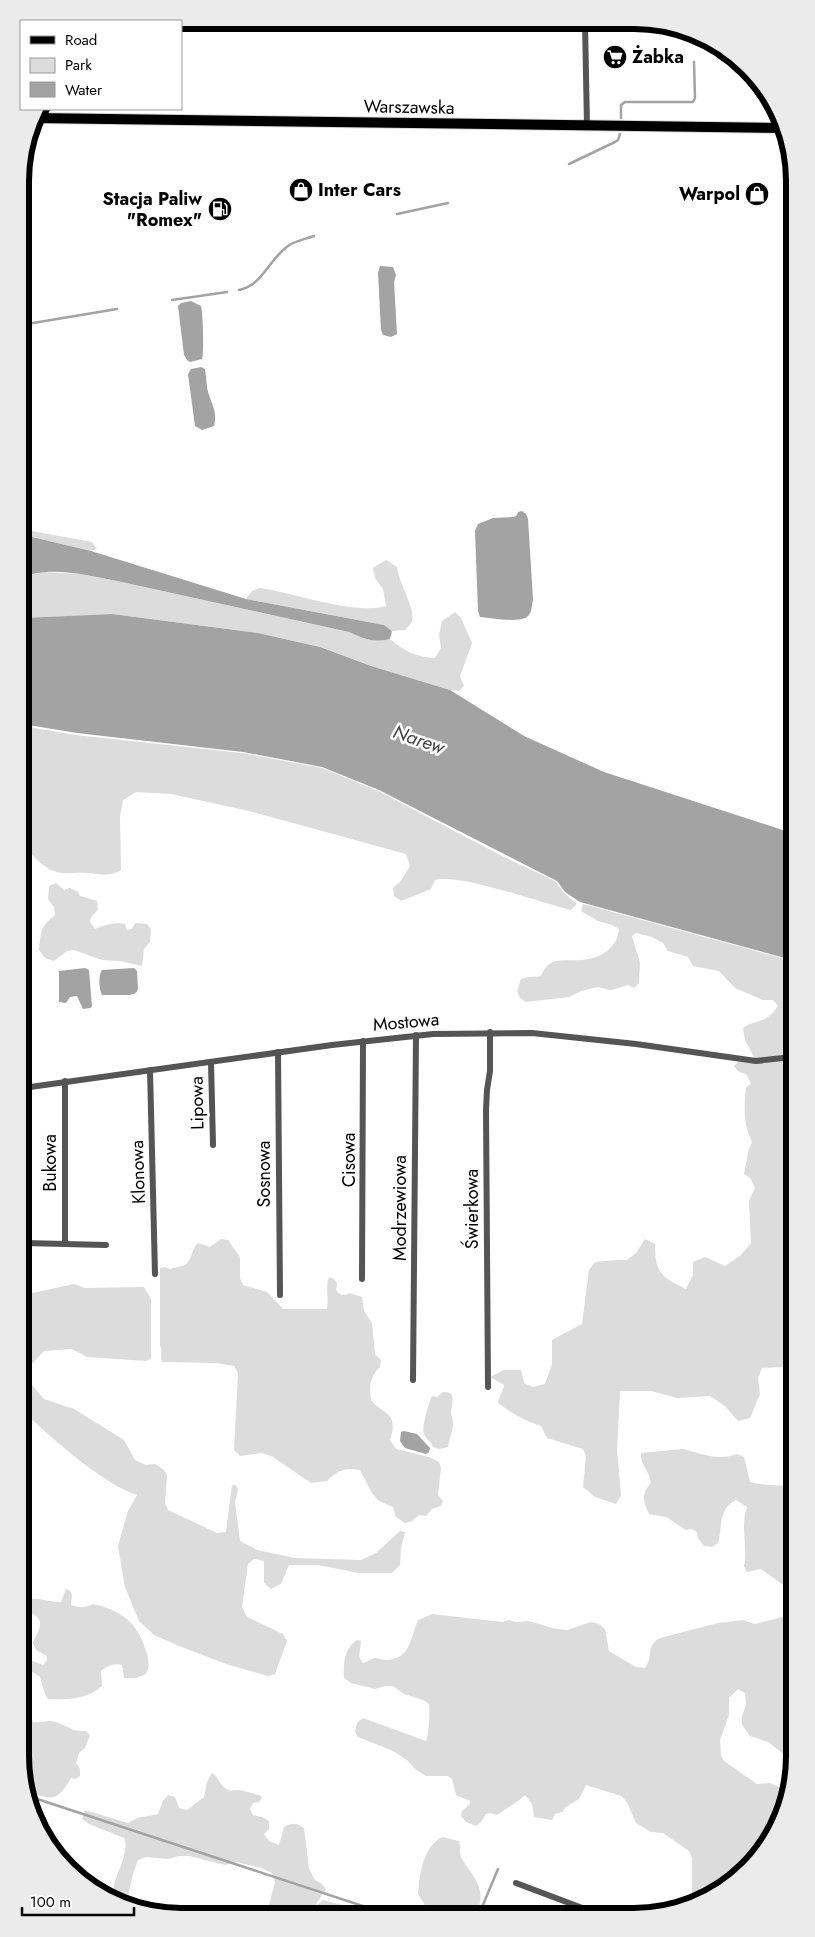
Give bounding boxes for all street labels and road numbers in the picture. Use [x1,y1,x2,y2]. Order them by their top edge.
street label: Warszawska [363,93,455,121]
street label: Mostowa [372,1006,440,1038]
street label: Lipowa [184,1076,210,1130]
street label: Cisowa [336,1133,362,1187]
street label: Bukowa [37,1134,63,1192]
street label: Klonowa [124,1140,152,1204]
street label: Sosnowa [251,1141,277,1207]
street label: Modrzewiowa [387,1155,413,1261]
street label: Świerkowa [459,1169,485,1249]

